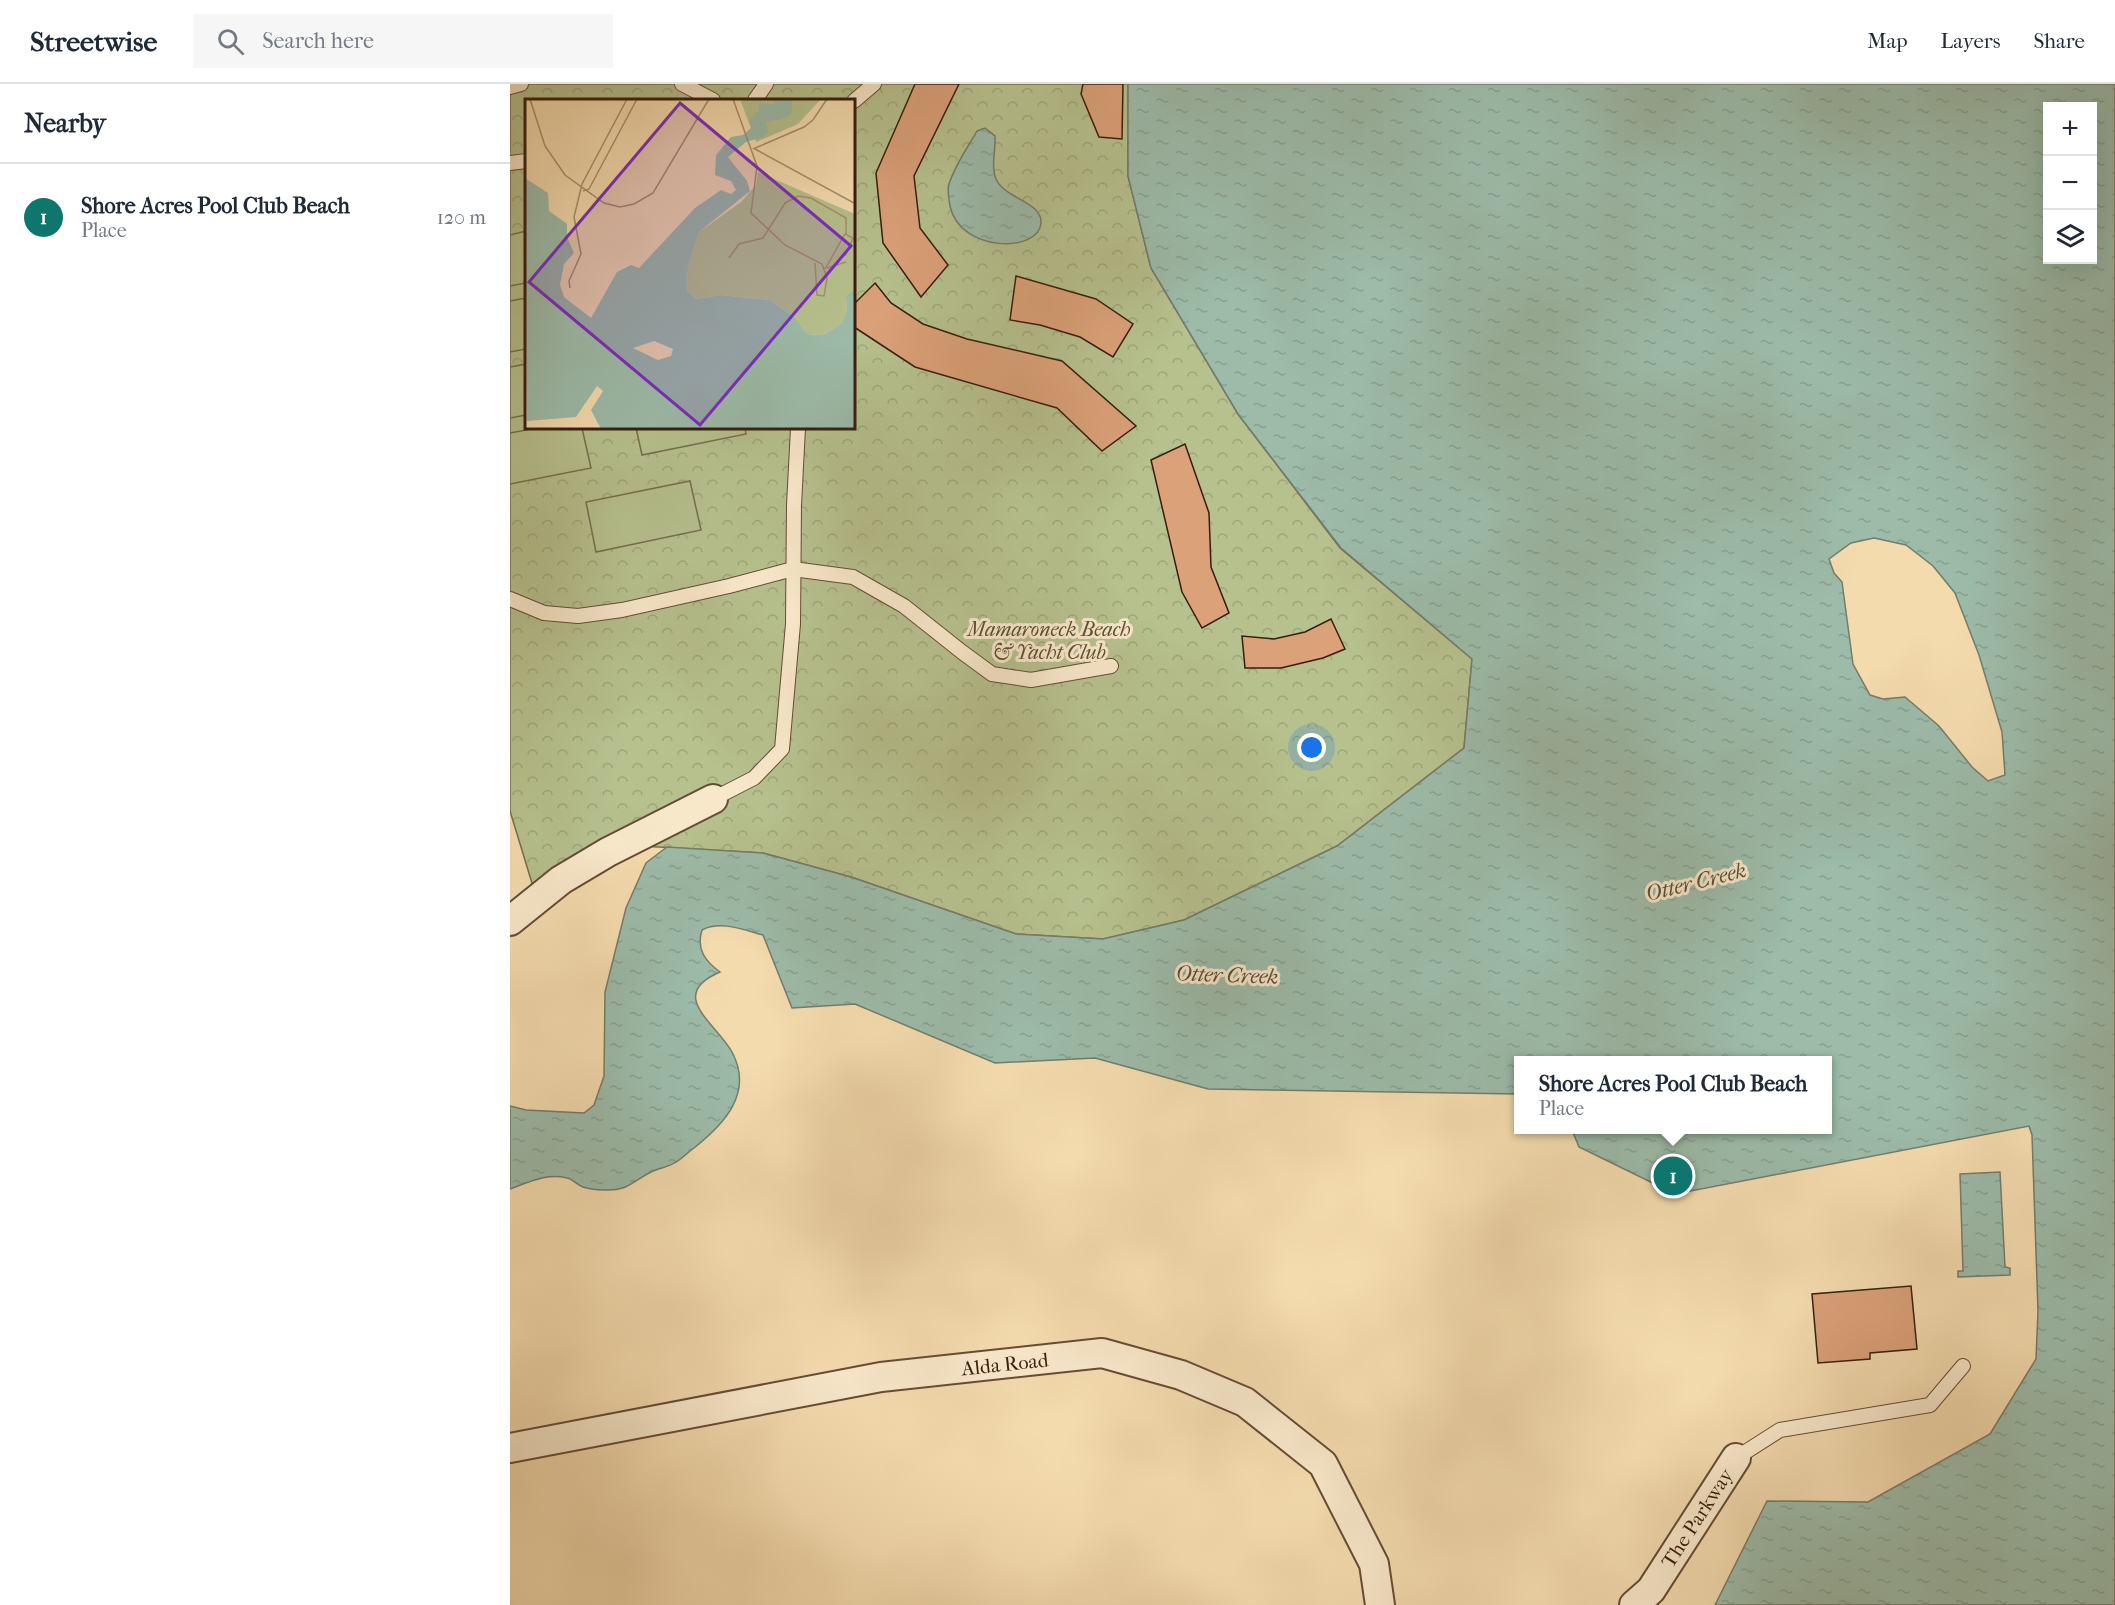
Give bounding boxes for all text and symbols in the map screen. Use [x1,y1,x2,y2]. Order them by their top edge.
search box [193,14,613,68]
text: Streetwise [30,25,157,58]
icon: search [214,25,247,58]
text: Search here [262,28,374,54]
text: Map [1867,29,1908,53]
text: Layers [1941,29,2000,53]
text: Share [2033,29,2085,53]
inset map [525,99,855,429]
map controls [2043,102,2097,264]
button: + [2043,102,2097,156]
text: Nearby [24,108,106,139]
button: − [2043,156,2097,210]
text: Shore Acres Pool Club Beach [81,193,350,219]
text: 1 [40,206,47,229]
text: 120 m [437,206,486,229]
button: layers [2043,210,2097,264]
text: Place [81,219,127,242]
park label: Mamaroneck Beach & Yacht Club [965,618,1131,664]
your location [1297,733,1326,762]
water label: Otter Creek [1643,858,1749,906]
water label: Otter Creek [1175,961,1279,989]
popup [1514,1056,1832,1134]
text: Shore Acres Pool Club Beach [1539,1071,1807,1097]
text: Place [1539,1097,1584,1120]
pin: 1 [1654,1154,1692,1198]
street label: Alda Road [959,1348,1051,1381]
street label: The Parkway [1657,1463,1739,1572]

